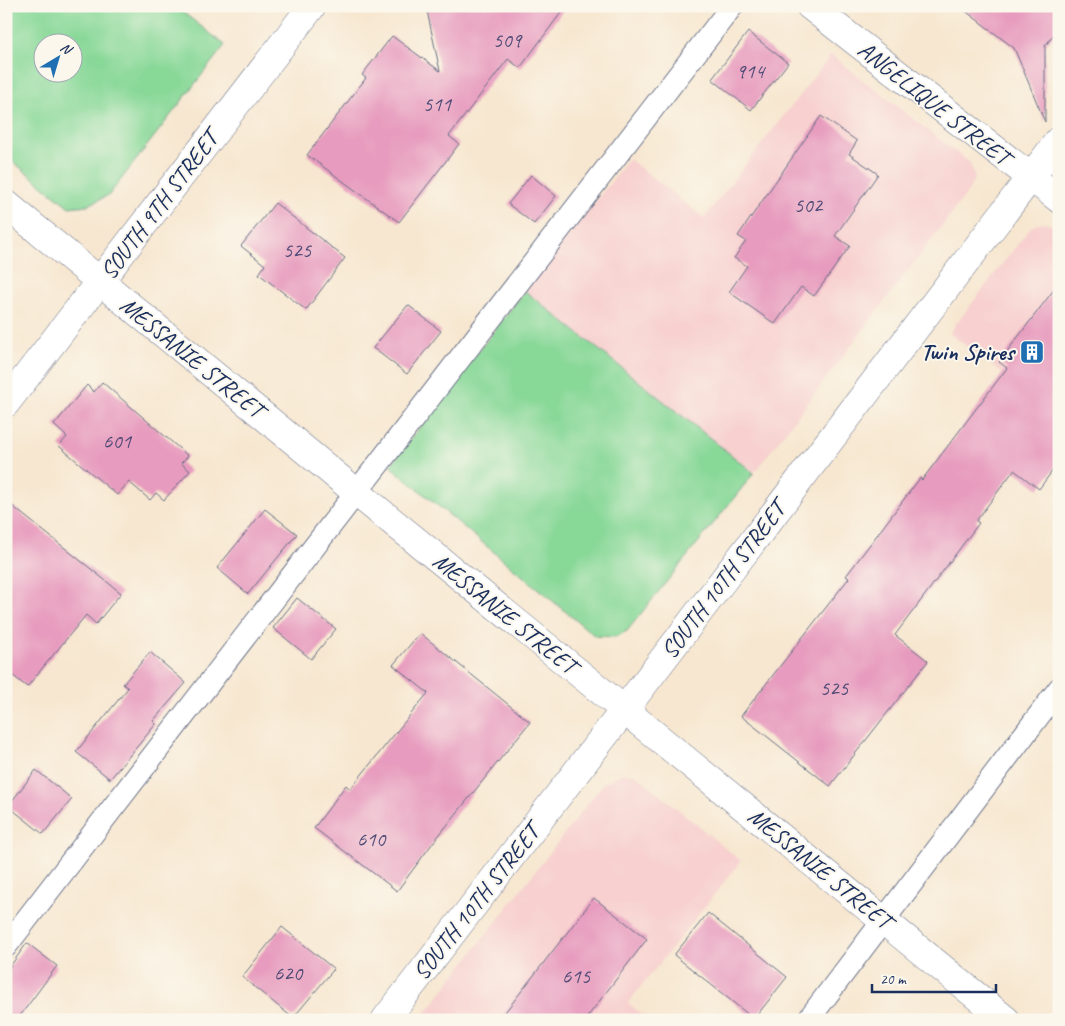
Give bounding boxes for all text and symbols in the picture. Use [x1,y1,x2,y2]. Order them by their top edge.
house number: 509 [493,27,523,53]
north arrow [32,32,82,82]
street label: ANGELIQUE STREET [852,34,1021,175]
text: N [57,39,76,59]
house number: 914 [736,58,767,84]
house number: 511 [423,91,453,117]
street label: SOUTH 9TH STREET [93,120,228,285]
house number: 502 [794,192,824,218]
house number: 525 [283,237,313,263]
street label: MESSANIE STREET [114,290,275,428]
place label: Twin Spires [921,337,1017,367]
building icon: Twin Spires [1019,339,1045,365]
house number: 601 [103,428,133,454]
street label: SOUTH 10TH STREET [654,491,795,665]
street label: MESSANIE STREET [427,546,588,684]
house number: 525 [820,675,850,701]
street label: MESSANIE STREET [742,801,903,939]
street label: SOUTH 10TH STREET [406,814,550,986]
house number: 610 [357,826,387,852]
house number: 620 [274,960,304,986]
scale bar [872,961,996,993]
house number: 615 [562,963,592,989]
text: 20 m [880,970,907,989]

